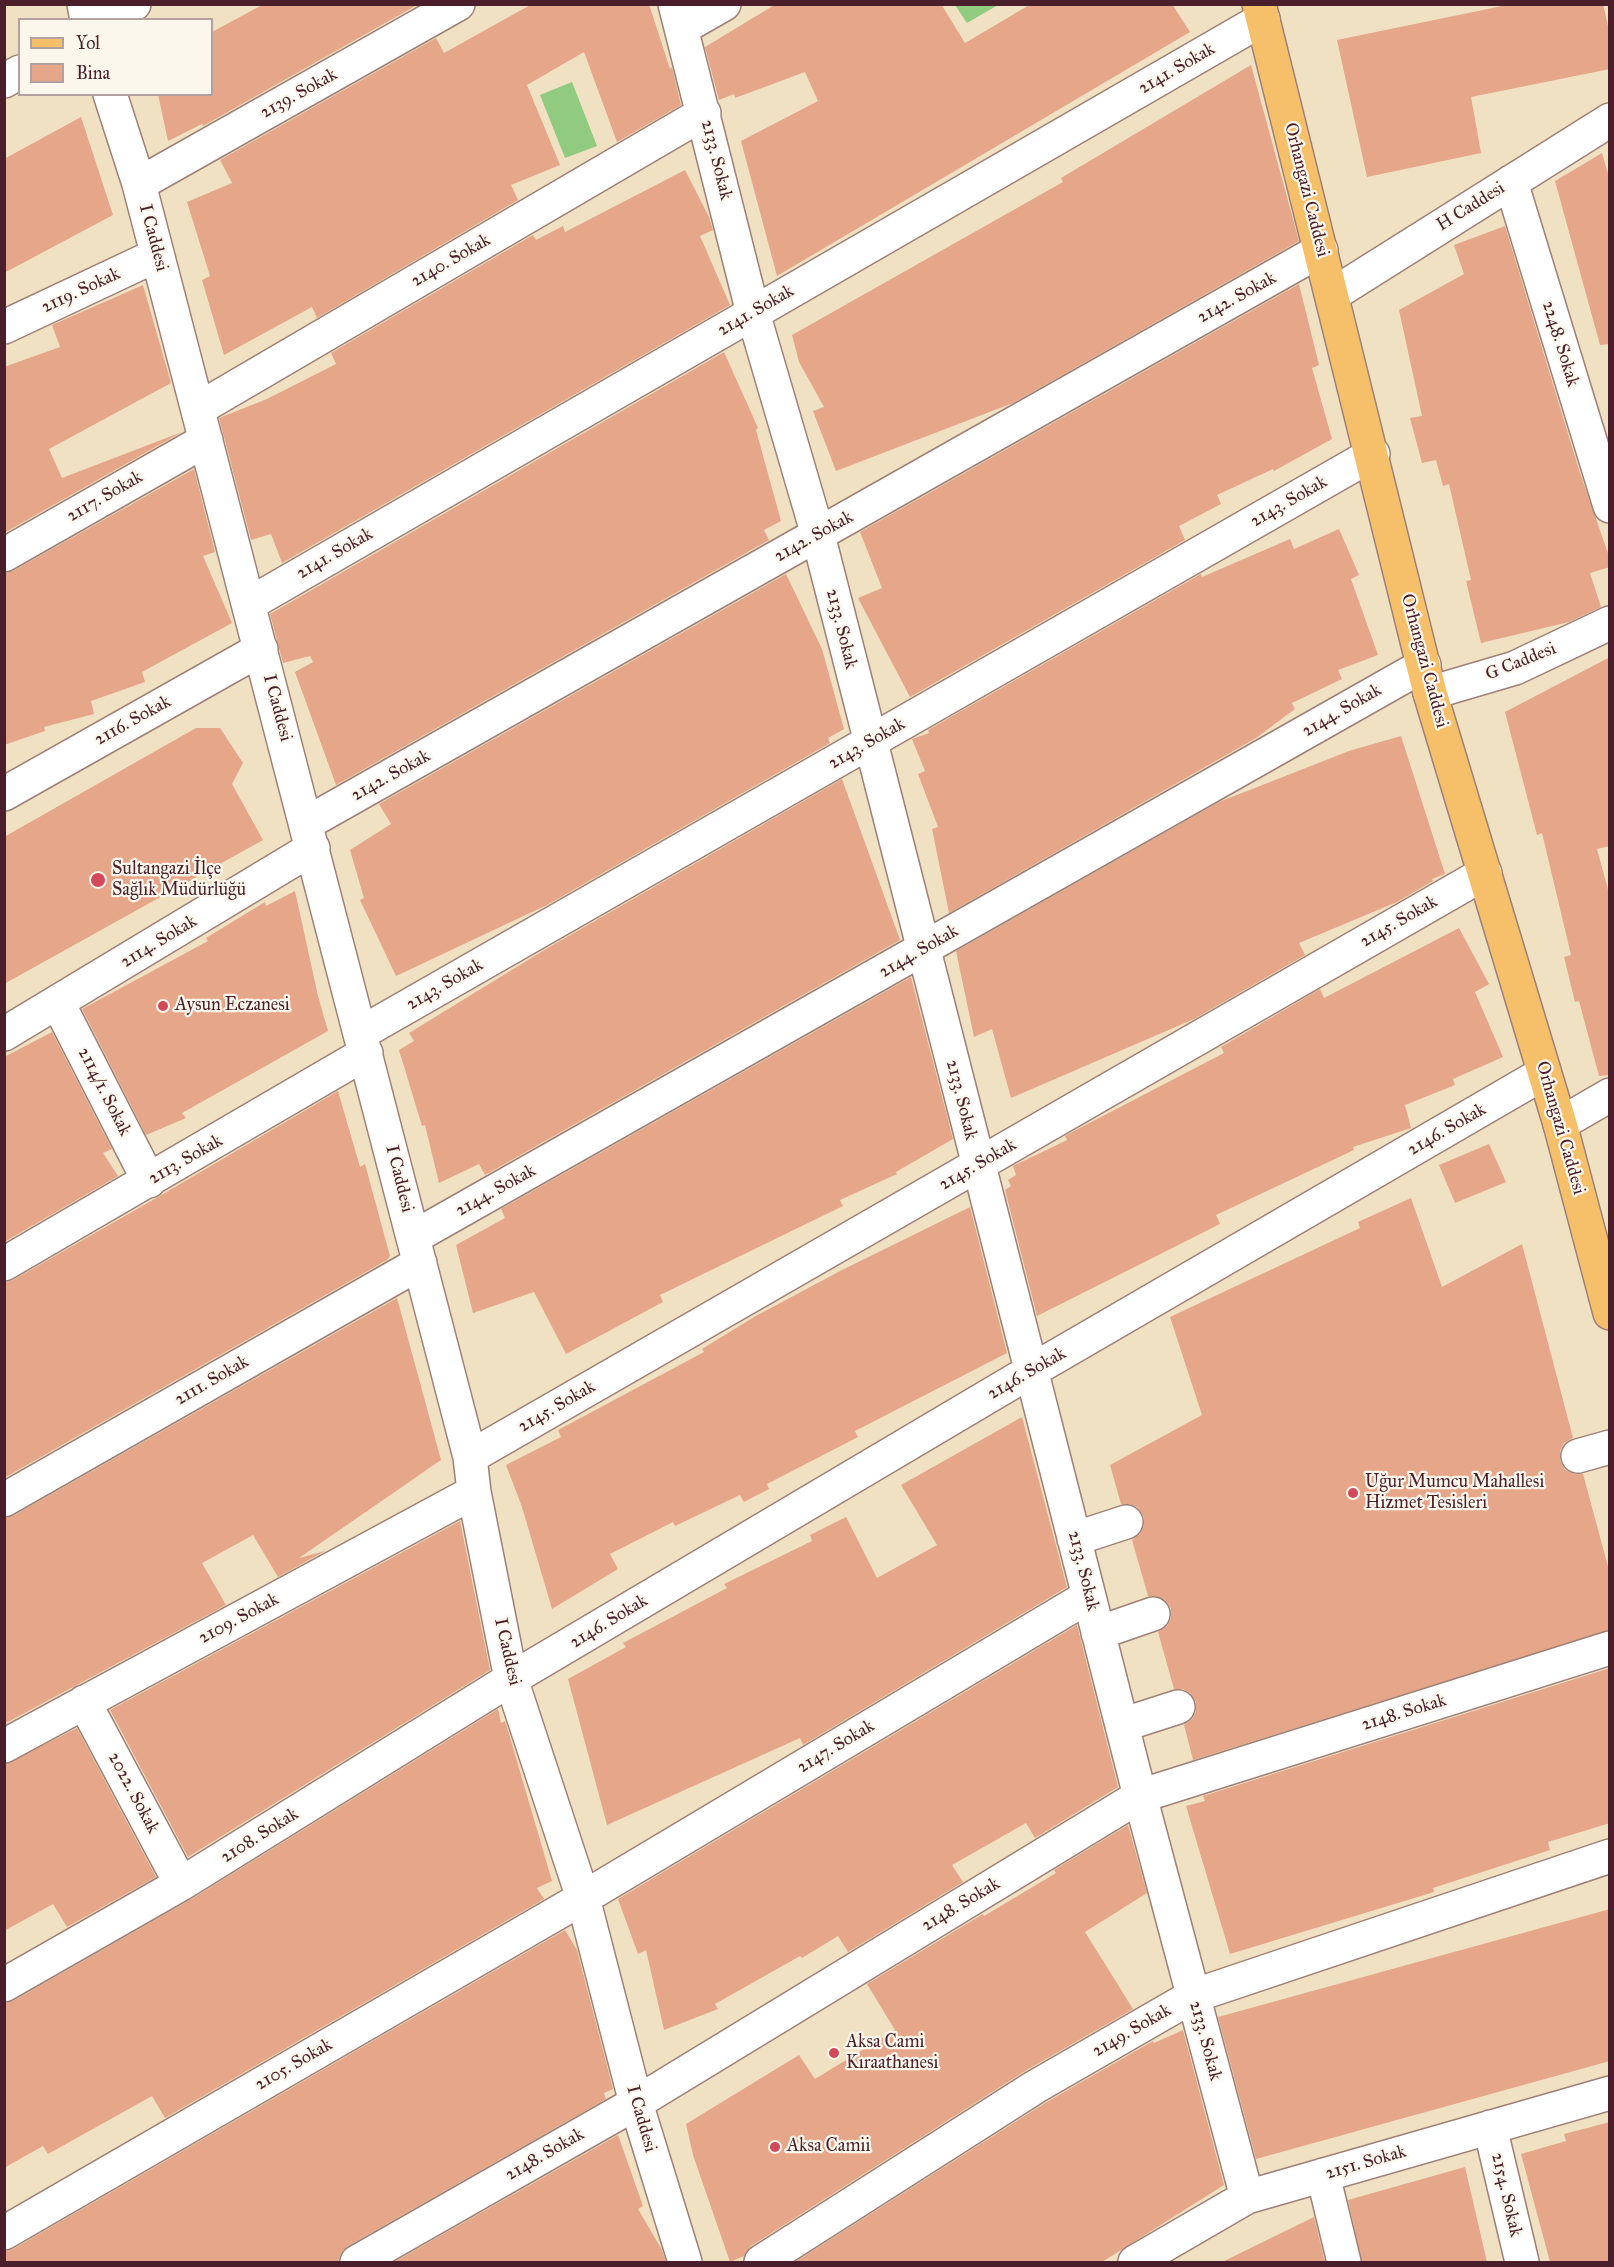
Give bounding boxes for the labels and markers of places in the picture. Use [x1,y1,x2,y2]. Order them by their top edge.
place label: Sultangazi İlçe Sağlık Müdürlüğü [112,859,246,902]
marker: Sultangazi İlçe Sağlık Müdürlüğü [89,871,107,889]
place label: Aysun Eczanesi [175,995,290,1017]
marker: Aysun Eczanesi [156,999,170,1013]
place label: Uğur Mumcu Mahallesi Hizmet Tesisleri [1365,1472,1544,1514]
marker: Uğur Mumcu Mahallesi Hizmet Tesisleri [1346,1486,1360,1500]
place label: Aksa Cami Kıraathanesi [846,2032,938,2074]
marker: Aksa Cami Kıraathanesi [827,2046,841,2060]
place label: Aksa Camii [787,2136,870,2158]
marker: Aksa Camii [768,2140,782,2154]

